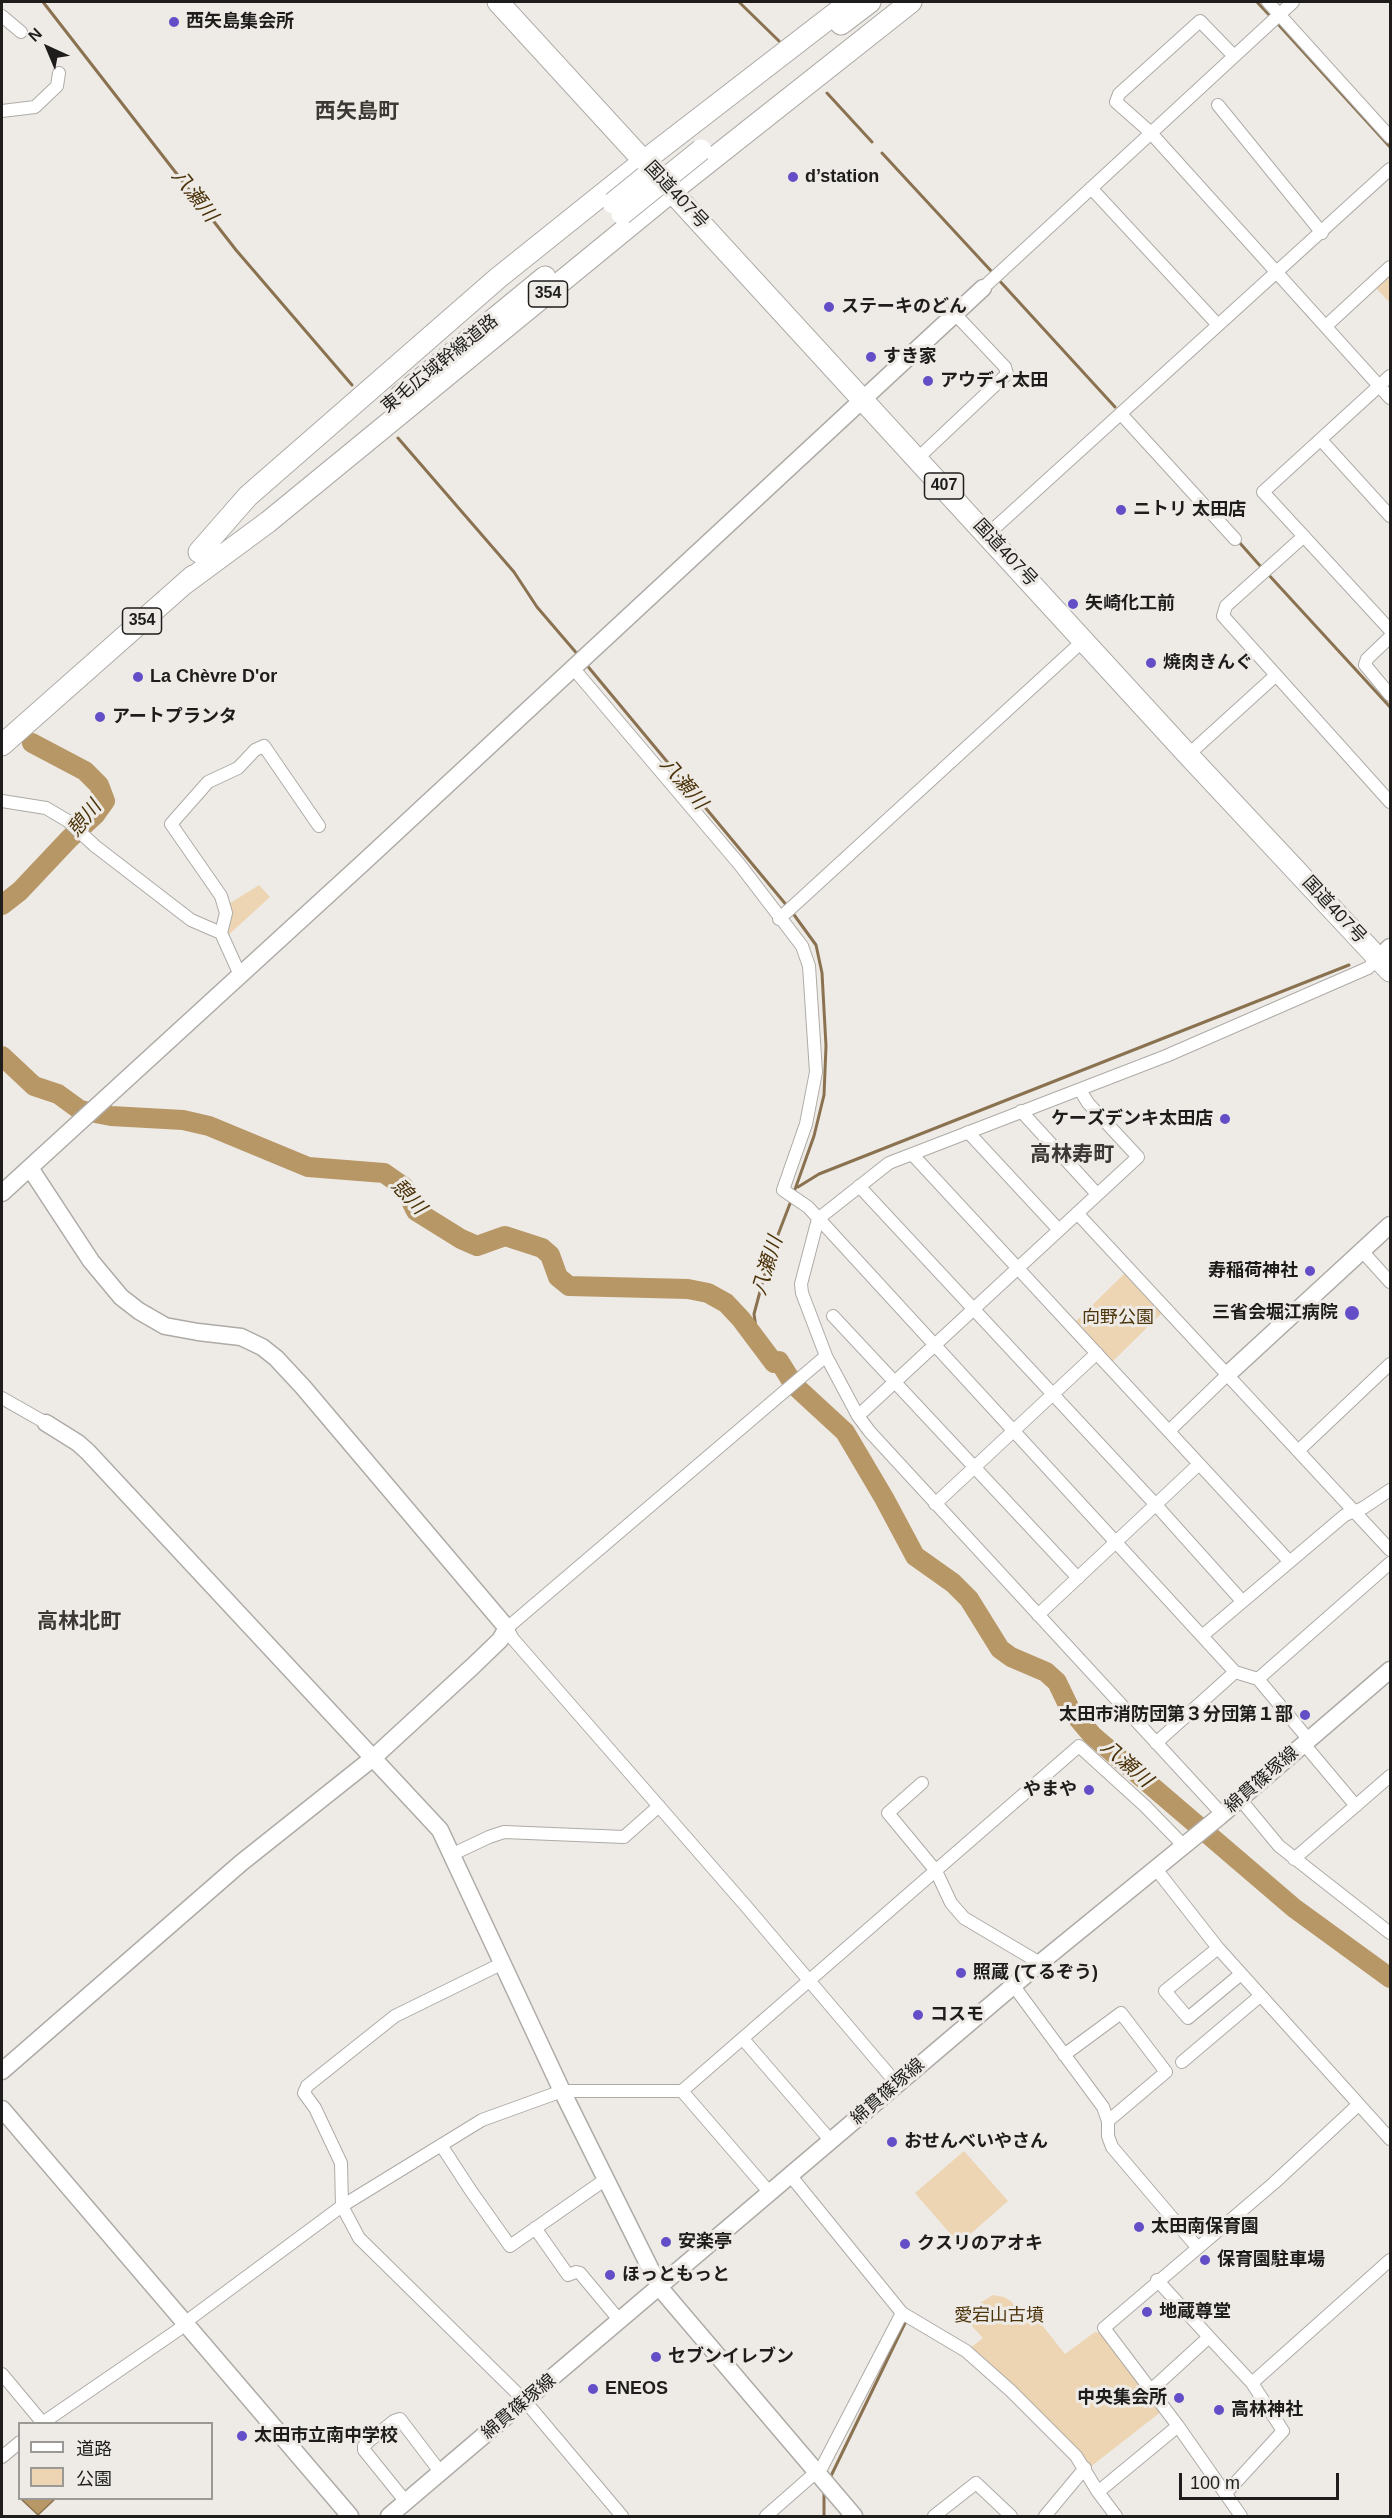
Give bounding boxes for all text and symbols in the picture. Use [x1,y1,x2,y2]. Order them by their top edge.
place label: 西矢島集会所 [186,11,294,33]
marker: 西矢島集会所 [167,15,181,29]
north arrow [18,18,78,78]
text: N [25,25,45,45]
district label: 西矢島町 [315,99,399,125]
street label: 国道407号 [639,157,713,233]
water label: 八瀬川 [166,165,222,227]
place label: d’station [805,166,879,188]
marker: d’station [786,170,800,184]
road number: 354 [528,281,568,307]
place label: ステーキのどん [841,296,967,318]
marker: ステーキのどん [822,300,836,314]
street label: 東毛広域幹線道路 [377,310,503,418]
place label: すき家 [883,346,937,368]
marker: すき家 [864,350,878,364]
place label: アウディ太田 [940,370,1048,392]
marker: アウディ太田 [921,374,935,388]
road number: 407 [924,473,964,499]
place label: ニトリ 太田店 [1133,499,1246,521]
marker: ニトリ 太田店 [1114,503,1128,517]
street label: 国道407号 [968,515,1042,591]
place label: 矢崎化工前 [1085,593,1175,615]
marker: 矢崎化工前 [1066,597,1080,611]
road number: 354 [122,608,162,634]
place label: 焼肉きんぐ [1163,652,1253,674]
marker: 焼肉きんぐ [1144,656,1158,670]
place label: La Chèvre D'or [150,666,277,688]
marker: La Chèvre D'or [131,670,145,684]
place label: アートプランタ [112,706,237,728]
marker: アートプランタ [93,710,107,724]
water label: 八瀬川 [655,753,711,815]
water label: 憩川 [63,796,107,842]
street label: 国道407号 [1297,872,1371,948]
place label: ケーズデンキ太田店 [1051,1108,1213,1130]
marker: ケーズデンキ太田店 [1218,1112,1232,1126]
district label: 高林寿町 [1030,1142,1114,1168]
water label: 憩川 [386,1174,430,1220]
water label: 八瀬川 [748,1234,788,1298]
place label: 寿稲荷神社 [1208,1260,1298,1282]
marker: 寿稲荷神社 [1303,1264,1317,1278]
place label: 三省会堀江病院 [1212,1302,1338,1324]
marker: 三省会堀江病院 [1343,1304,1361,1322]
park label: 向野公園 [1082,1307,1154,1329]
district label: 高林北町 [37,1609,121,1635]
place label: 太田市消防団第３分団第１部 [1059,1704,1293,1726]
marker: 太田市消防団第３分団第１部 [1298,1708,1312,1722]
water label: 八瀬川 [1095,1735,1157,1793]
street label: 綿貫篠塚線 [1221,1742,1303,1818]
place label: やまや [1023,1779,1077,1801]
marker: やまや [1082,1783,1096,1797]
place label: 照蔵 (てるぞう) [973,1962,1098,1984]
marker: 照蔵 (てるぞう) [954,1966,968,1980]
place label: コスモ [930,2004,984,2026]
marker: コスモ [911,2008,925,2022]
street label: 綿貫篠塚線 [847,2054,929,2130]
place label: おせんべいやさん [904,2131,1048,2153]
marker: おせんべいやさん [885,2135,899,2149]
place label: 太田南保育園 [1151,2216,1259,2238]
marker: 太田南保育園 [1132,2220,1146,2234]
place label: 安楽亭 [678,2231,732,2253]
place label: クスリのアオキ [917,2233,1043,2255]
marker: 安楽亭 [659,2235,673,2249]
marker: クスリのアオキ [898,2237,912,2251]
place label: 保育園駐車場 [1217,2249,1325,2271]
marker: 保育園駐車場 [1198,2253,1212,2267]
place label: ほっともっと [622,2264,730,2286]
marker: ほっともっと [603,2268,617,2282]
place label: 地蔵尊堂 [1159,2301,1231,2323]
park label: 愛宕山古墳 [954,2305,1044,2327]
marker: 地蔵尊堂 [1140,2305,1154,2319]
place label: セブンイレブン [668,2346,794,2368]
marker: セブンイレブン [649,2350,663,2364]
street label: 綿貫篠塚線 [478,2370,560,2444]
place label: ENEOS [605,2378,668,2400]
marker: ENEOS [586,2382,600,2396]
place label: 中央集会所 [1077,2387,1167,2409]
marker: 中央集会所 [1172,2391,1186,2405]
place label: 高林神社 [1231,2399,1303,2421]
marker: 高林神社 [1212,2403,1226,2417]
legend [18,2422,213,2500]
place label: 太田市立南中学校 [254,2425,398,2447]
marker: 太田市立南中学校 [235,2429,249,2443]
text: 道路 [76,2439,112,2459]
scale bar [1182,2461,1342,2499]
text: 公園 [76,2469,112,2489]
text: 100 m [1190,2473,1240,2493]

